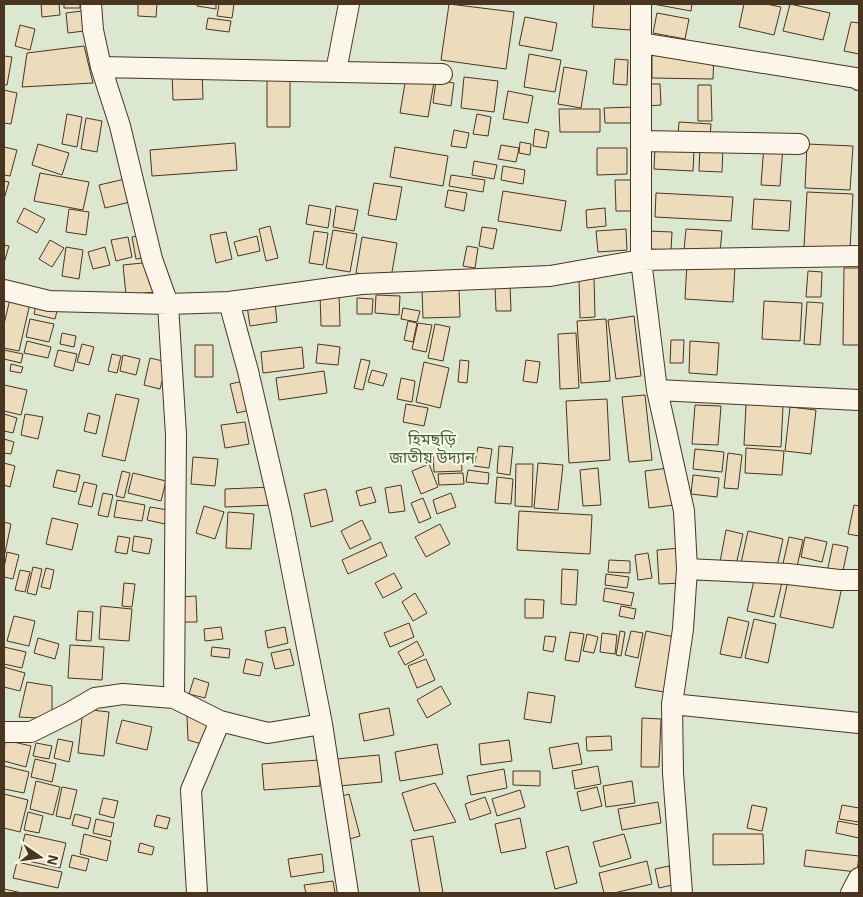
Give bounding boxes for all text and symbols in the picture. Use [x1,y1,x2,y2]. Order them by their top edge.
park label: হিমছড়ি জাতীয় উদ্যান [388,429,475,466]
north arrow [15,832,65,882]
text: N [44,853,63,867]

